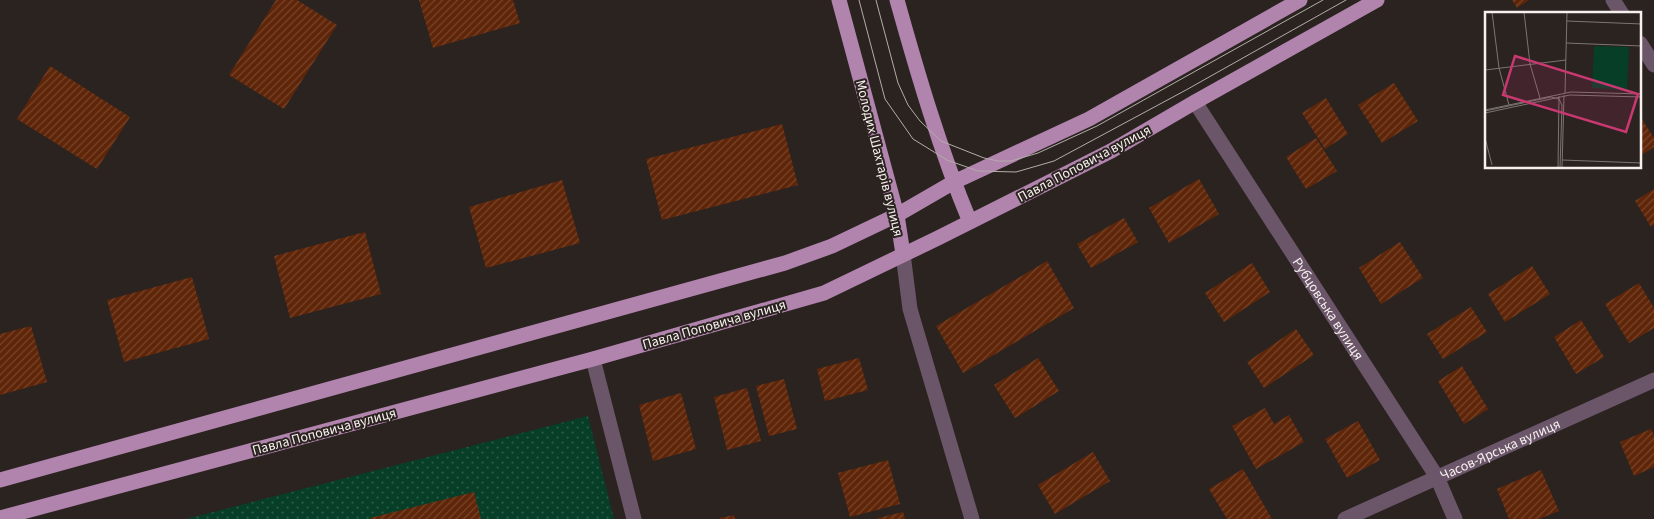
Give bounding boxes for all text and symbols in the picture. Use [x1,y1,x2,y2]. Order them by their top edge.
inset map [1485,12,1642,169]
street label: Молодих Шахтарів вулиця [850,78,908,239]
street label: Павла Поповича вулиця [1014,120,1155,208]
street label: Рубцовська вулиця [1287,254,1368,364]
street label: Павла Поповича вулиця [640,295,788,355]
street label: Павла Поповича вулиця [250,403,398,461]
street label: Часов-Ярська вулиця [1437,414,1564,486]

